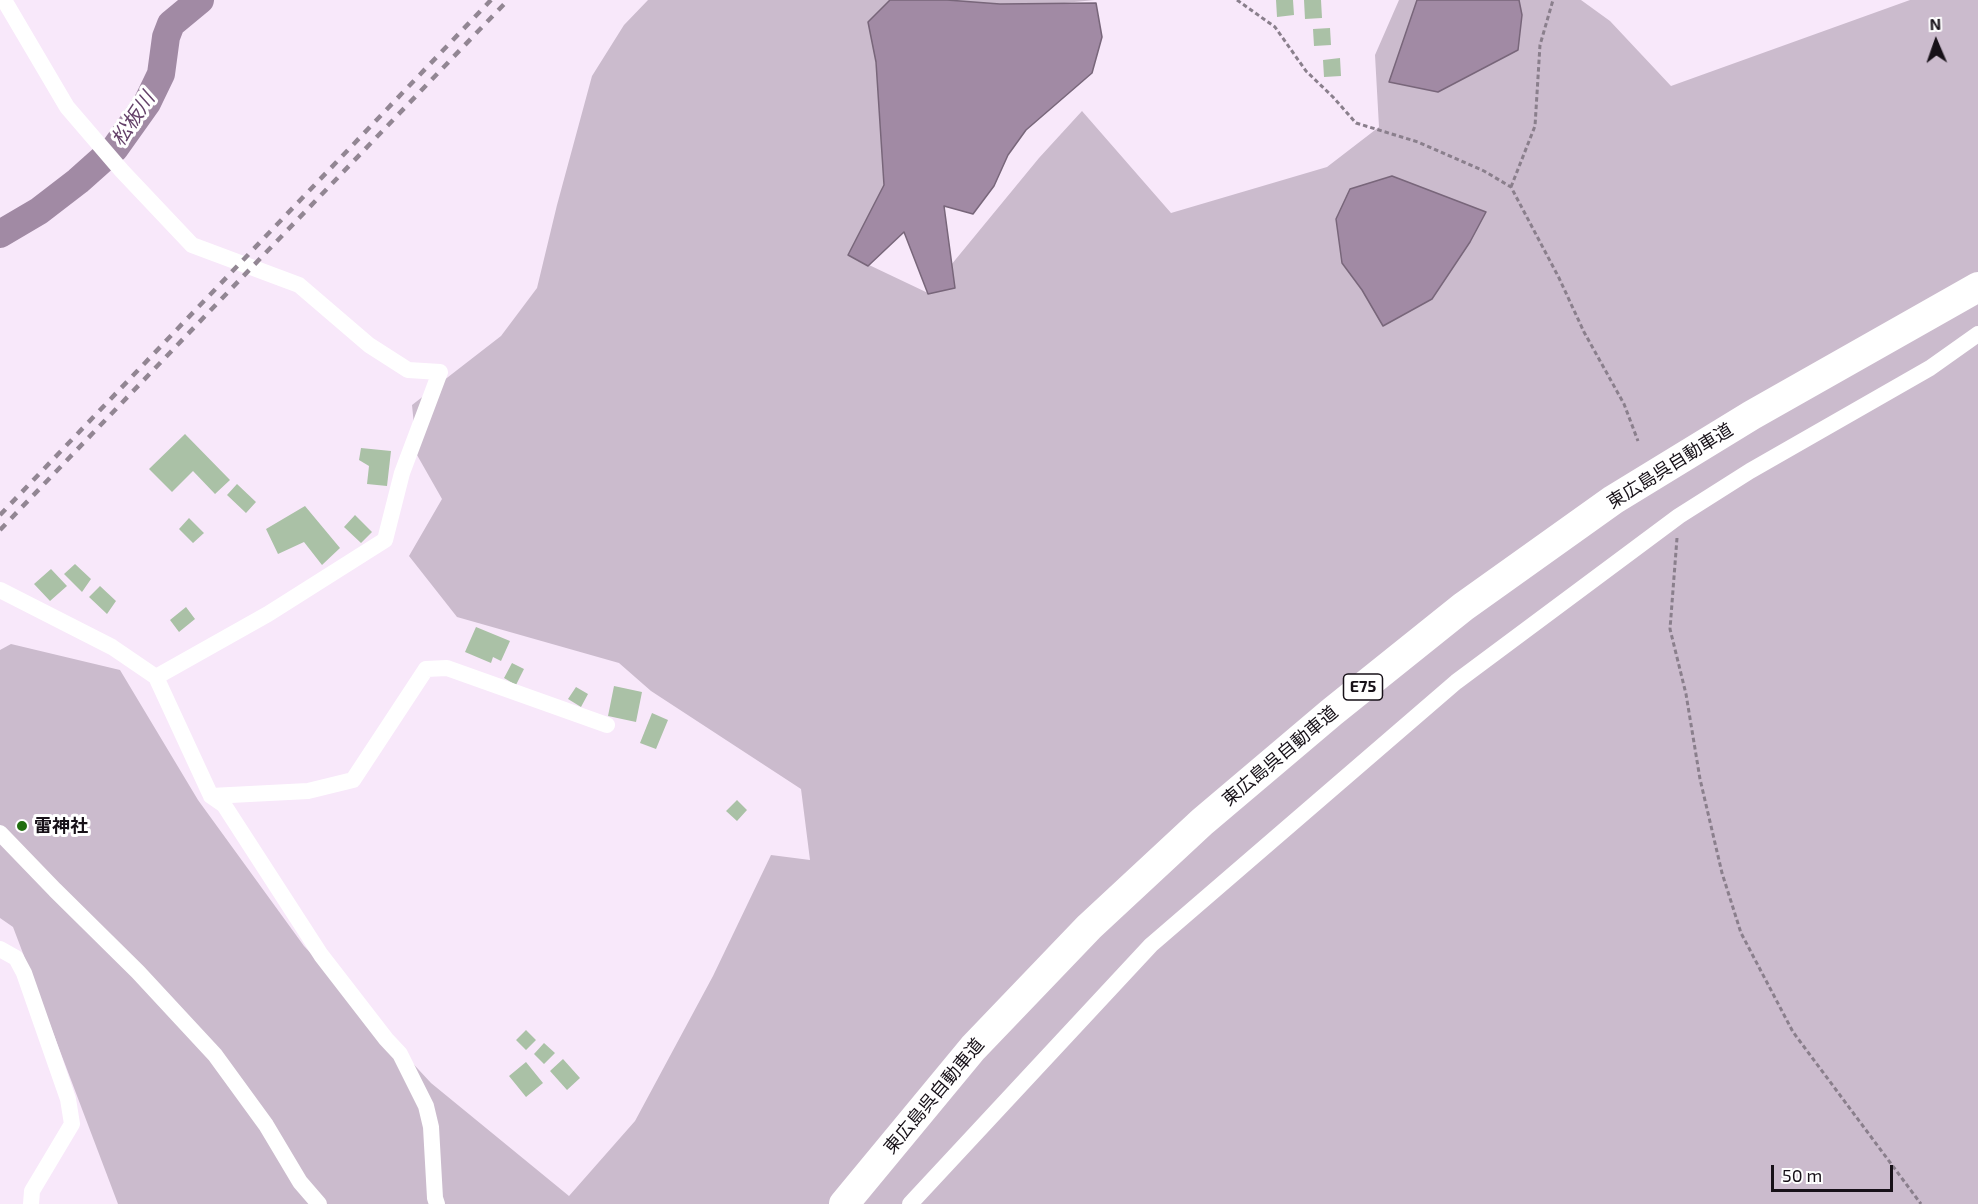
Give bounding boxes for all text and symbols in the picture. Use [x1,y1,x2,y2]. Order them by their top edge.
north arrow [1906,12,1966,72]
text: N [1929,14,1941,33]
water label: 松板川 [106,87,160,151]
street label: 東広島呉自動車道 [1603,419,1737,513]
road number: E75 [1344,674,1382,700]
street label: 東広島呉自動車道 [1218,701,1342,811]
place label: 雷神社 [34,815,88,837]
marker: 雷神社 [15,819,29,833]
street label: 東広島呉自動車道 [879,1034,989,1158]
scale bar [1774,1153,1896,1191]
text: 50 m [1782,1164,1822,1186]

